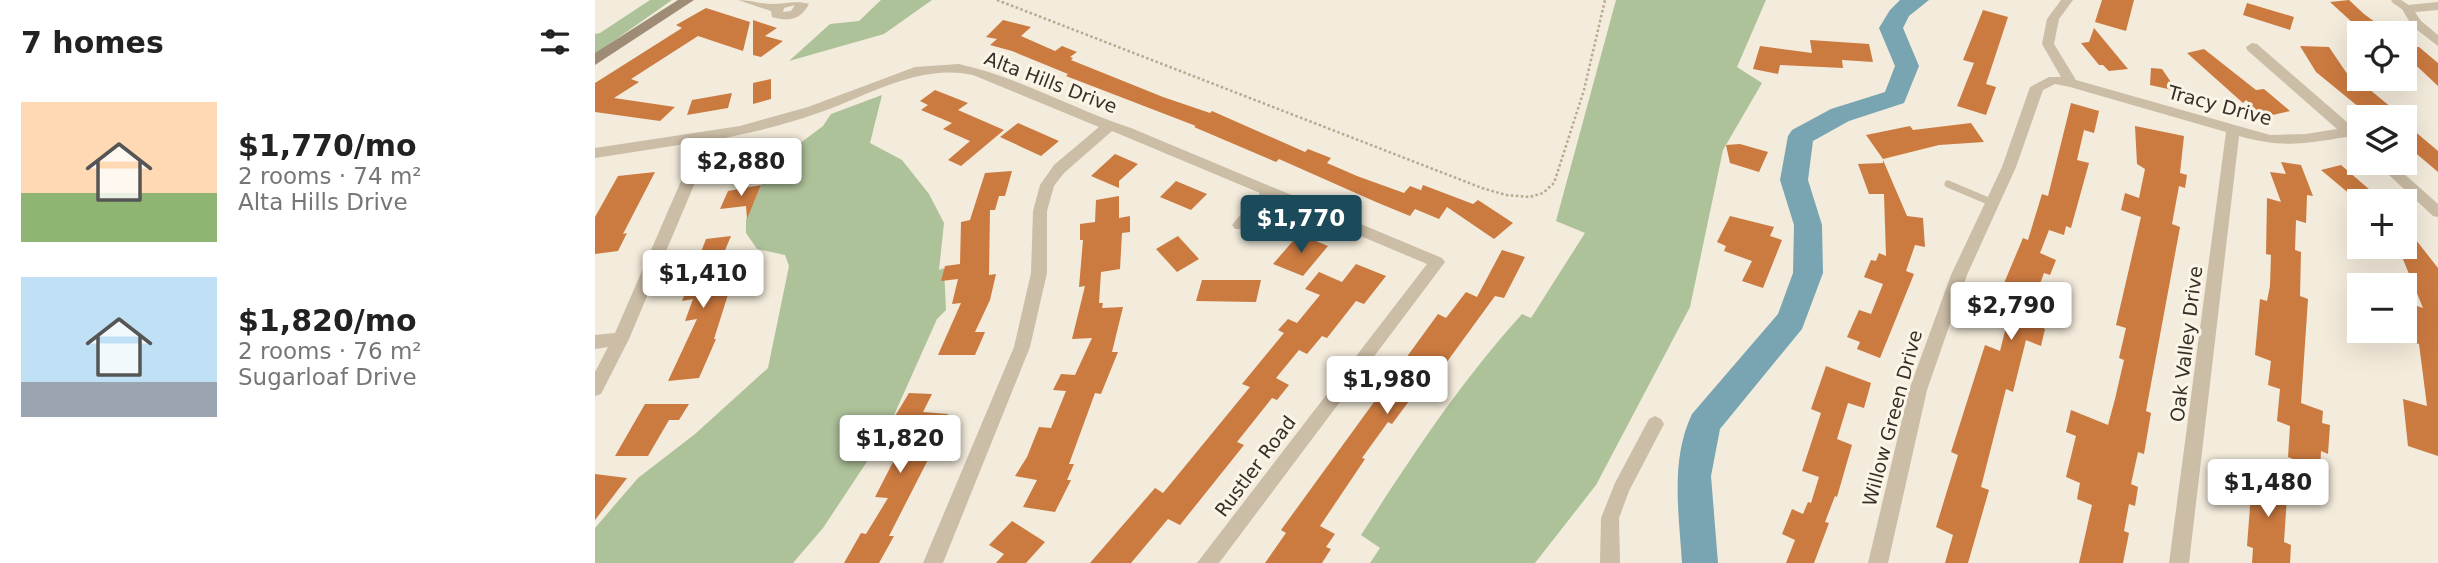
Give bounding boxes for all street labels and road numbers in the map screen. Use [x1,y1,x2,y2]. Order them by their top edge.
street label: Alta Hills Drive [982,47,1120,117]
street label: Tracy Drive [2165,80,2274,129]
street label: Oak Valley Drive [2166,265,2206,423]
street label: Willow Green Drive [1858,327,1926,509]
street label: Rustler Road [1210,411,1300,521]

